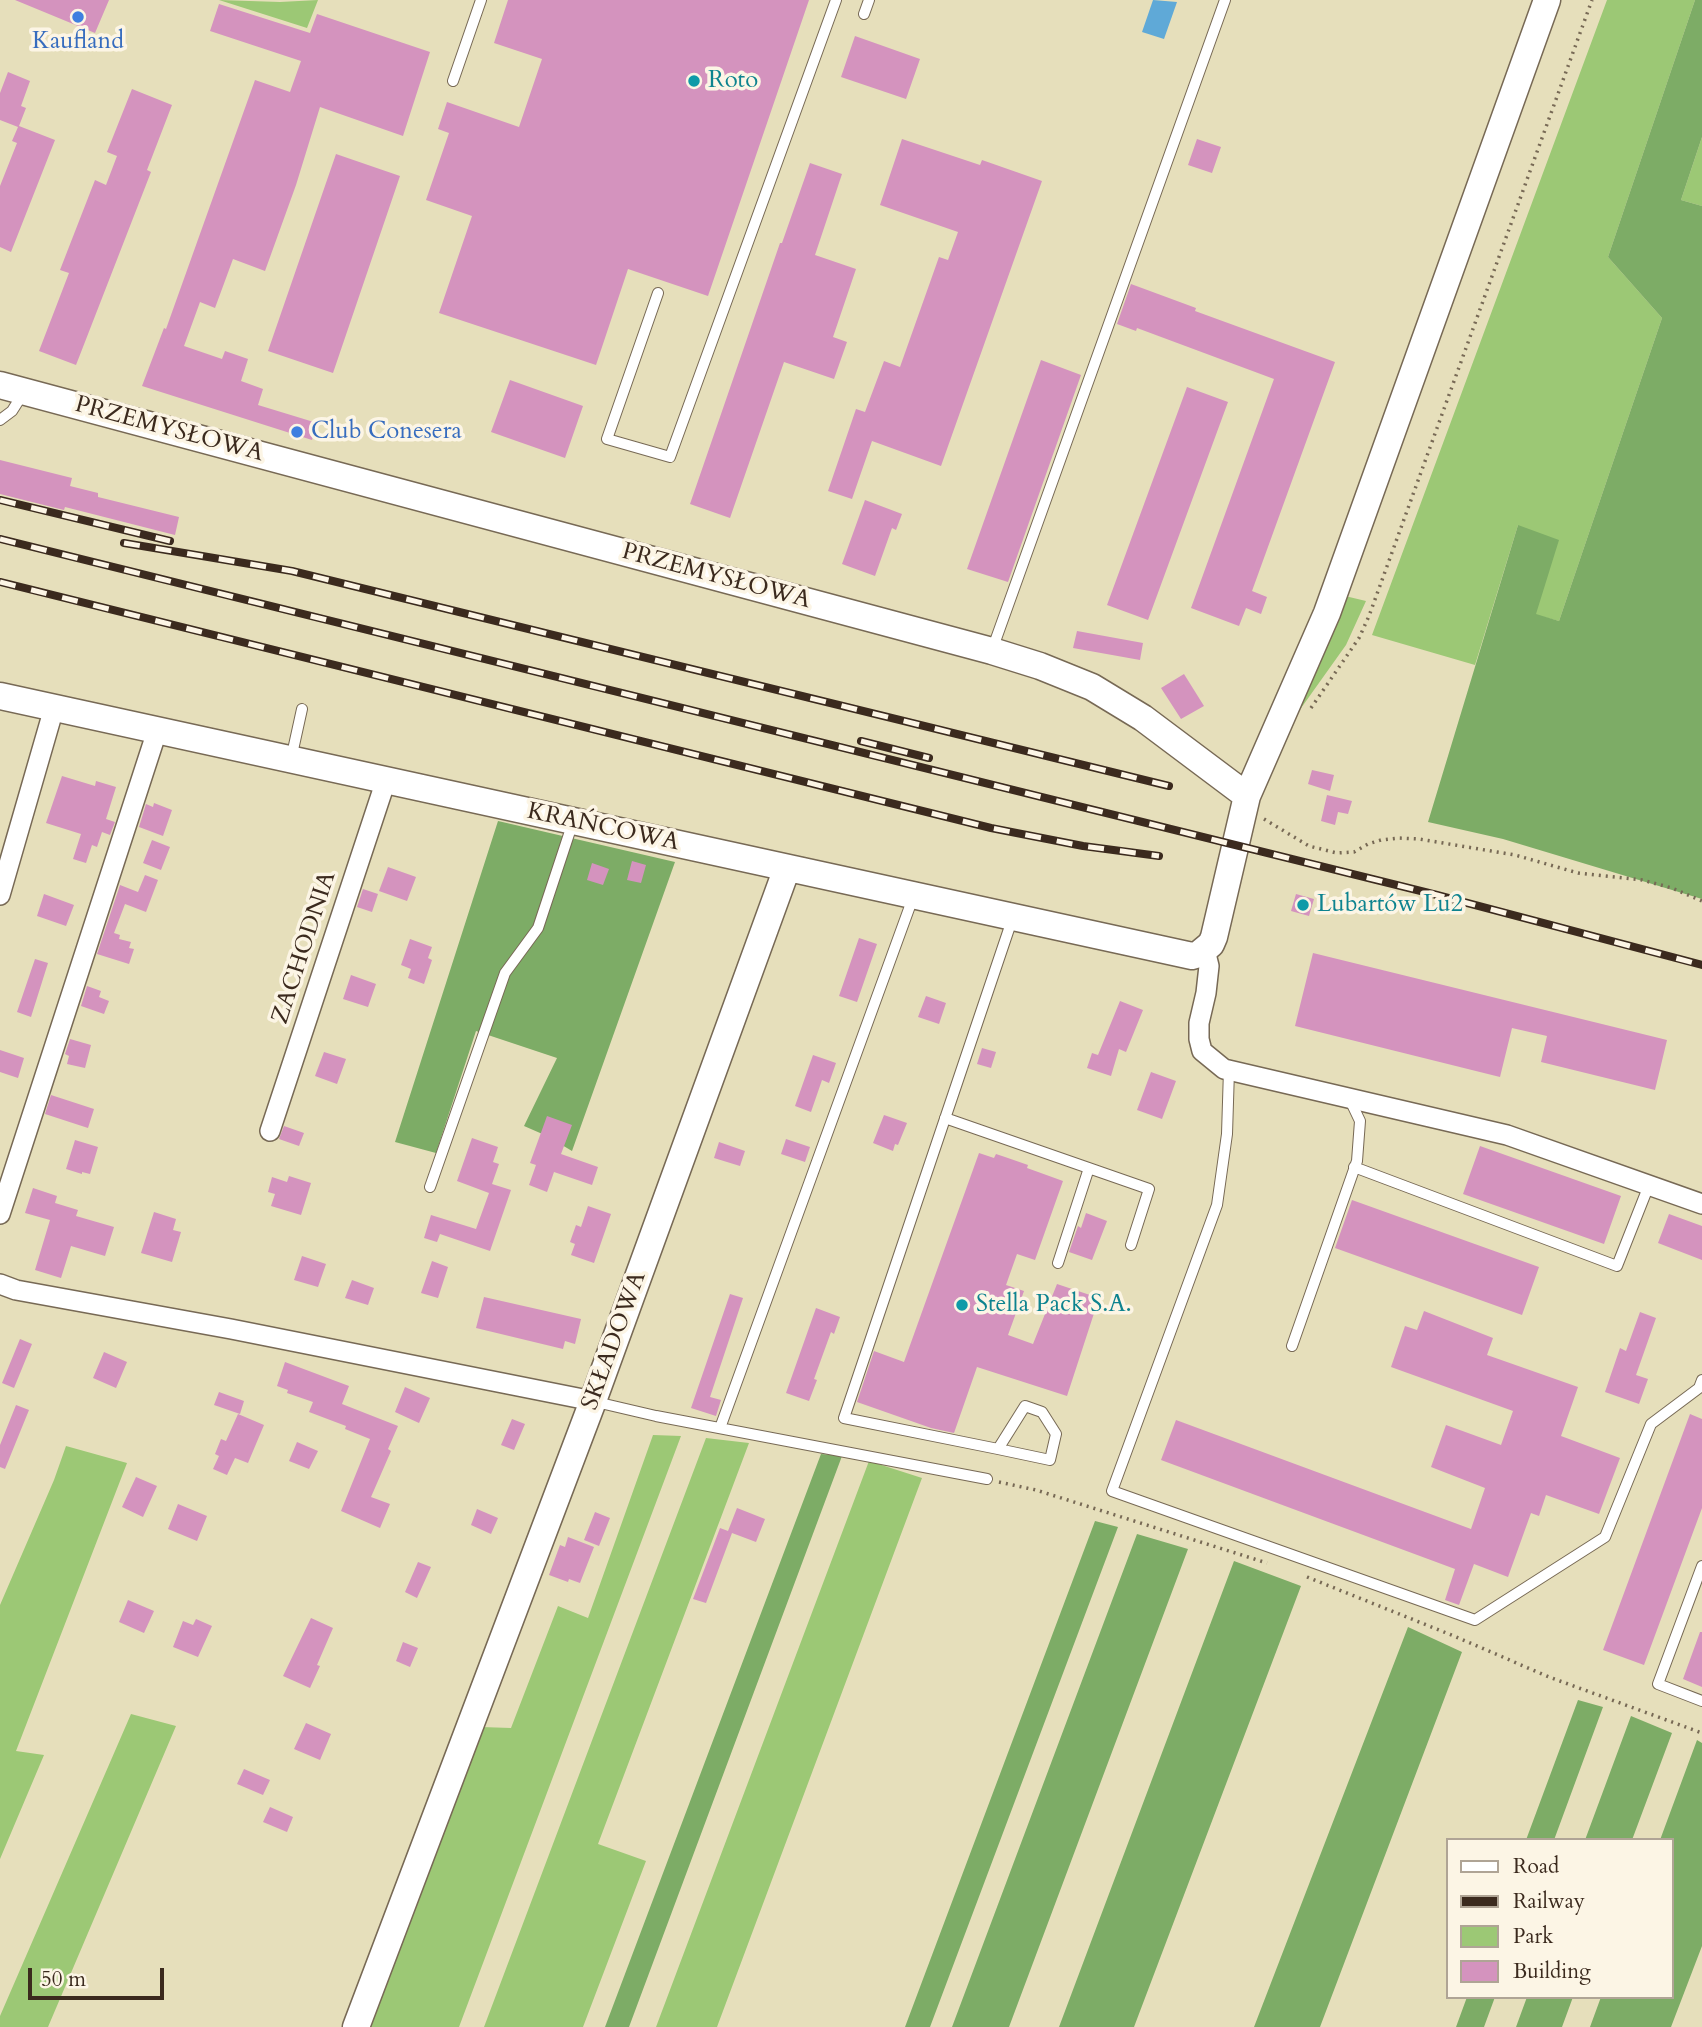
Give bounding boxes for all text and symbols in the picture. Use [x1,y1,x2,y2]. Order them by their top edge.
marker: Kaufland [70,9,86,25]
place label: Kaufland [32,28,124,56]
place label: Roto [708,67,758,95]
marker: Roto [686,73,702,89]
street label: PRZEMYSŁOWA [72,391,266,469]
place label: Club Conesera [311,418,462,446]
marker: Club Conesera [289,424,305,440]
street label: PRZEMYSŁOWA [619,538,813,616]
street label: KRAŃCOWA [524,798,682,858]
street label: ZACHODNIA [267,868,343,1028]
place label: Lubartów Lu2 [1317,891,1463,919]
marker: Lubartów Lu2 [1295,897,1311,913]
street label: SKŁADOWA [577,1268,653,1414]
place label: Stella Pack S.A. [976,1291,1132,1319]
marker: Stella Pack S.A. [954,1297,970,1313]
legend [1446,1838,1674,1999]
text: Road [1513,1852,1559,1881]
text: Railway [1513,1887,1585,1916]
text: Park [1513,1922,1553,1951]
scale bar [32,1954,168,1998]
text: Building [1513,1957,1591,1986]
text: 50 m [41,1965,86,1994]

